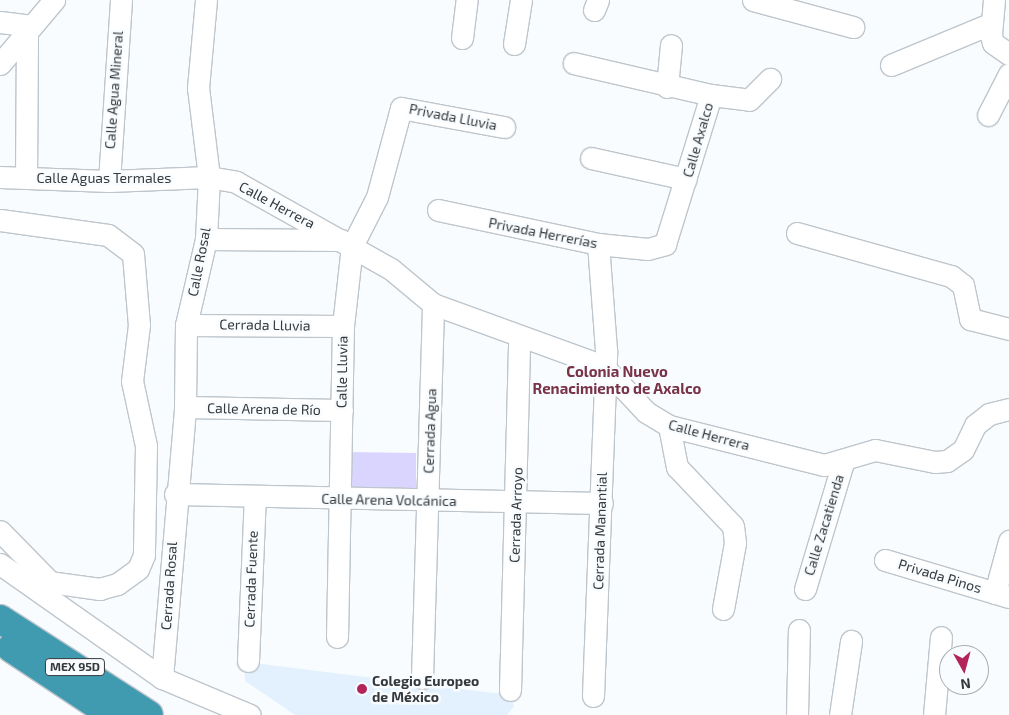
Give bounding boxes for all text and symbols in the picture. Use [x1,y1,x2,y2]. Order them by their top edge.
street label: Calle Agua Mineral [101,30,127,150]
street label: Privada Lluvia [408,100,498,134]
street label: Calle Axalco [679,101,717,179]
street label: Calle Aguas Termales [36,170,172,186]
street label: Calle Herrera [236,178,318,232]
street label: Privada Herrerías [487,214,599,252]
street label: Calle Rosal [184,226,214,298]
street label: Cerrada Lluvia [219,316,311,334]
street label: Calle Lluvia [333,336,351,408]
district label: Colonia Nuevo Renacimiento de Axalco [532,362,702,397]
street label: Cerrada Agua [420,388,440,474]
street label: Calle Arena de Río [207,400,321,418]
street label: Calle Herrera [667,416,751,454]
street label: Cerrada Arroyo [506,467,526,563]
street label: Cerrada Manantial [590,472,610,590]
street label: Calle Zacatienda [801,472,847,578]
street label: Calle Arena Volcánica [321,490,457,510]
street label: Cerrada Fuente [241,530,261,628]
street label: Cerrada Rosal [158,541,180,631]
street label: Privada Pinos [896,555,984,597]
north arrow [939,645,989,695]
road number: MEX 95D [44,658,106,676]
place label: Colegio Europeo de México [372,673,479,706]
text: N [960,675,972,693]
marker: Colegio Europeo de México [356,683,368,695]

